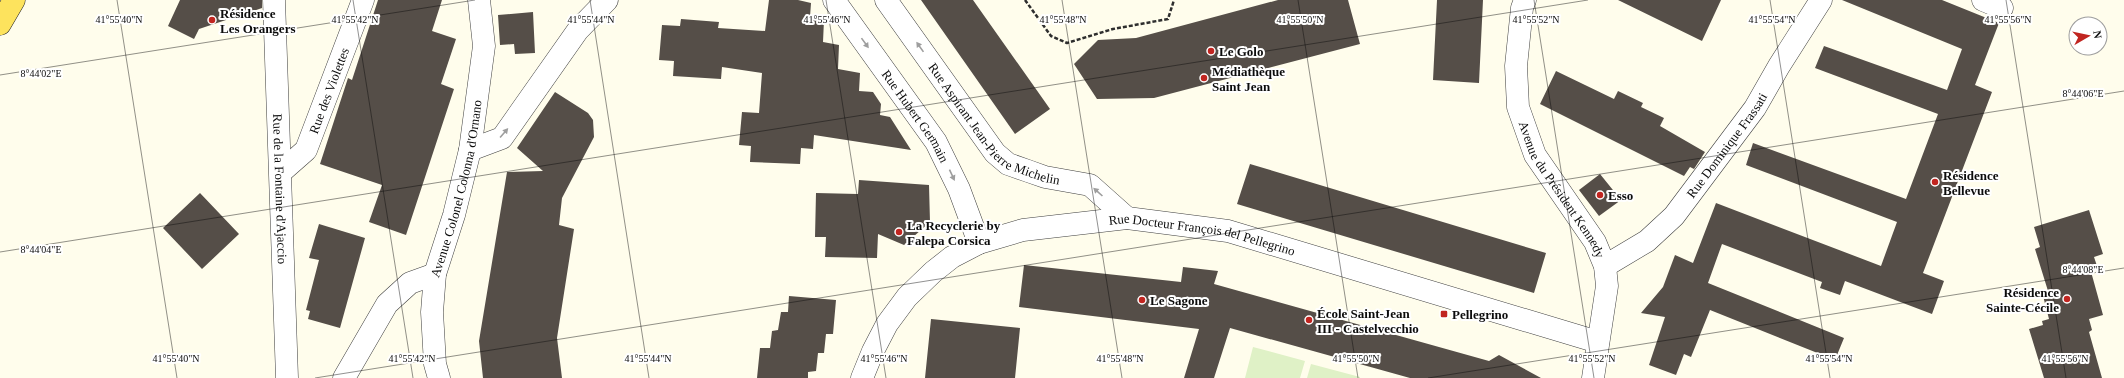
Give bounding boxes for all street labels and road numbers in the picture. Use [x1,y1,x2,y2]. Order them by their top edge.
street label: Rue des Violettes [305,45,352,136]
street label: Rue Aspirant Jean-Pierre Michelin [926,60,1062,187]
street label: Rue Hubert Germain [879,67,953,165]
street label: Rue Dominique Frassati [1683,90,1770,200]
street label: Avenue Colonel Colonna d'Ornano [427,99,484,279]
street label: Rue de la Fontaine d'Ajaccio [270,113,291,264]
street label: Avenue du Président Kennedy [1516,119,1608,260]
street label: Rue Docteur François del Pellegrino [1108,210,1297,258]

